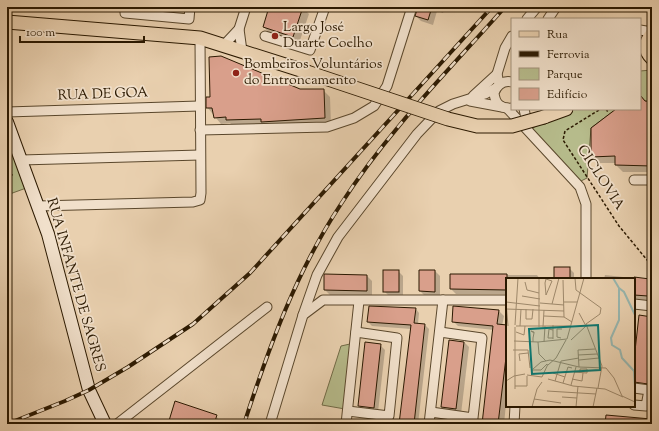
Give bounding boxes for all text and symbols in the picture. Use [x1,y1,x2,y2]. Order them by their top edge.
scale bar [20,18,144,44]
place label: Largo José Duarte Coelho [283,18,373,54]
legend [511,18,641,110]
text: 100 m [26,24,55,42]
text: Rua [547,26,568,44]
marker: Largo José Duarte Coelho [270,31,280,41]
text: Ferrovia [547,46,590,64]
place label: Bombeiros Voluntários do Entroncamento [244,55,382,91]
text: Parque [547,66,583,84]
marker: Bombeiros Voluntários do Entroncamento [231,68,241,78]
street label: RUA DE GOA [57,83,149,107]
text: Edifício [547,86,588,104]
street label: CICLOVIA [571,141,629,215]
street label: RUA INFANTE DE SAGRES [41,196,109,374]
inset map [506,278,635,407]

